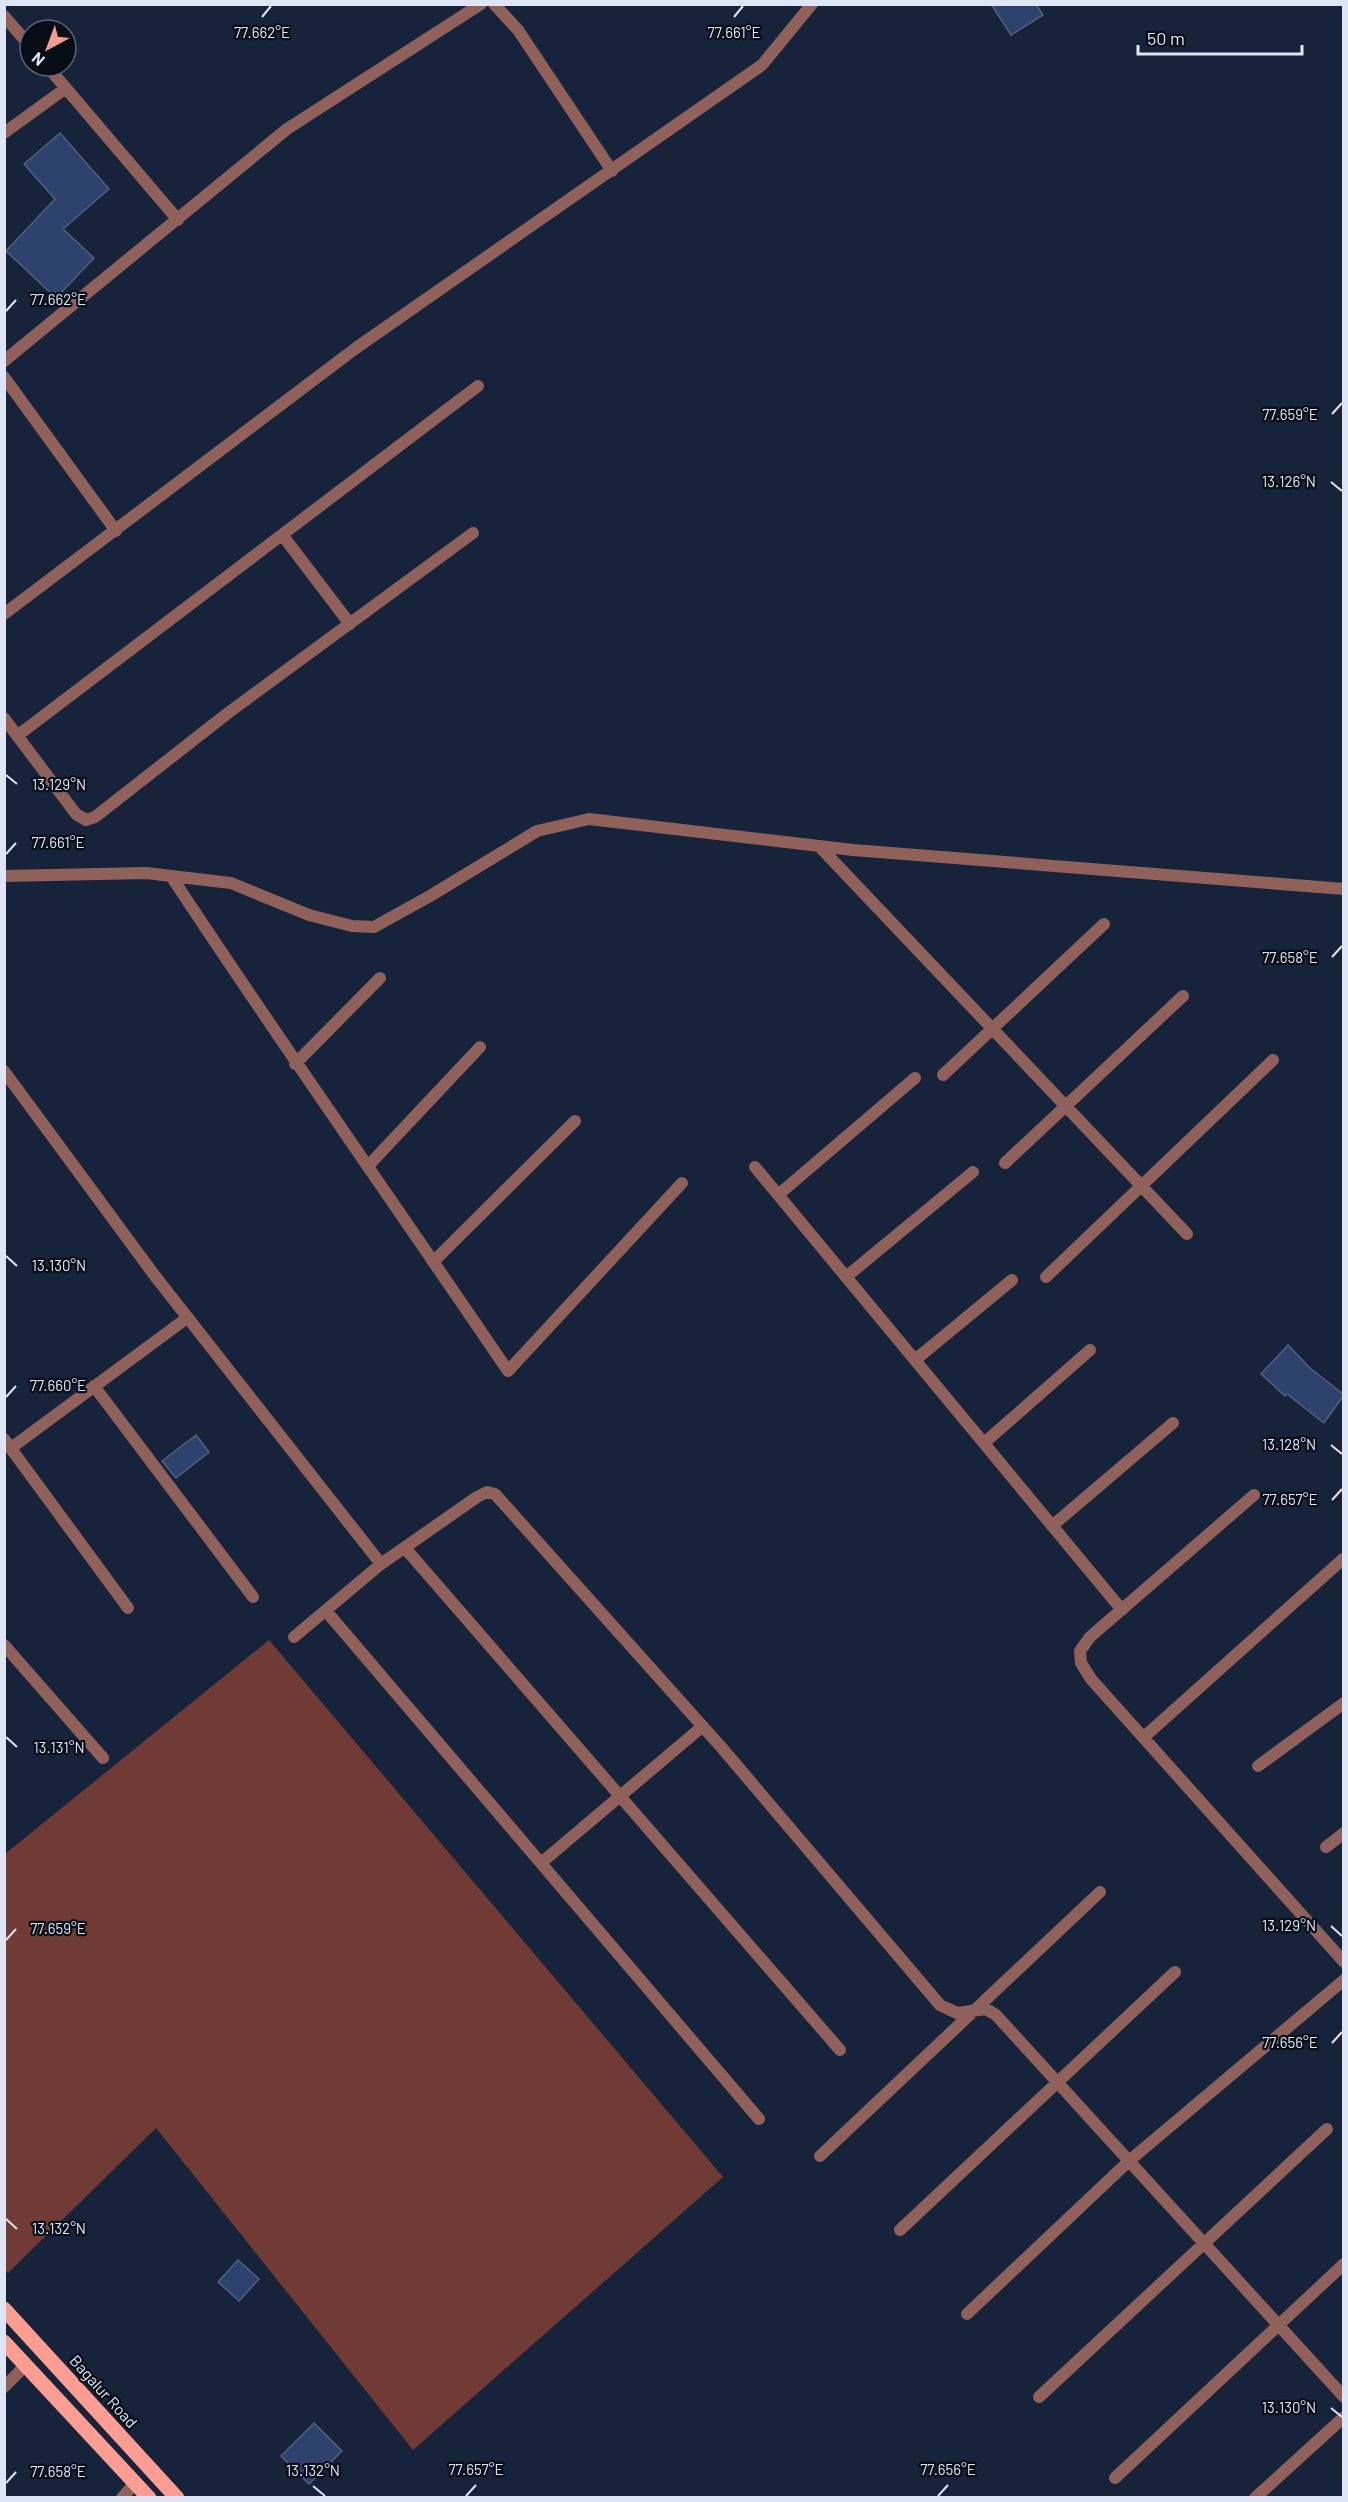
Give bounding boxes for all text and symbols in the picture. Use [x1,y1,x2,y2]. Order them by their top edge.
north arrow [18,18,78,78]
scale bar [1138,18,1302,56]
text: 77.662°E [234,23,290,41]
text: 77.661°E [708,23,760,41]
text: 50 m [1147,27,1185,49]
text: N [28,49,48,70]
text: 77.662°E [30,290,86,308]
text: 77.659°E [1262,405,1318,423]
text: 13.126°N [1262,472,1316,490]
text: 13.129°N [32,775,86,793]
text: 77.661°E [32,833,84,851]
text: 77.658°E [1262,948,1318,966]
text: 13.130°N [32,1256,86,1274]
text: 77.660°E [30,1376,86,1394]
text: 13.128°N [1262,1435,1316,1453]
text: 77.657°E [1262,1490,1318,1508]
text: 13.131°N [33,1738,85,1756]
text: 13.129°N [1262,1916,1316,1934]
text: 77.659°E [30,1919,86,1937]
text: 77.656°E [1262,2033,1318,2051]
text: 13.132°N [32,2219,86,2237]
street label: Bagalur Road [66,2351,142,2431]
text: 13.130°N [1262,2398,1316,2416]
text: 77.657°E [448,2460,504,2478]
text: 77.656°E [920,2460,976,2478]
text: 13.132°N [286,2461,340,2479]
text: 77.658°E [30,2462,86,2480]

